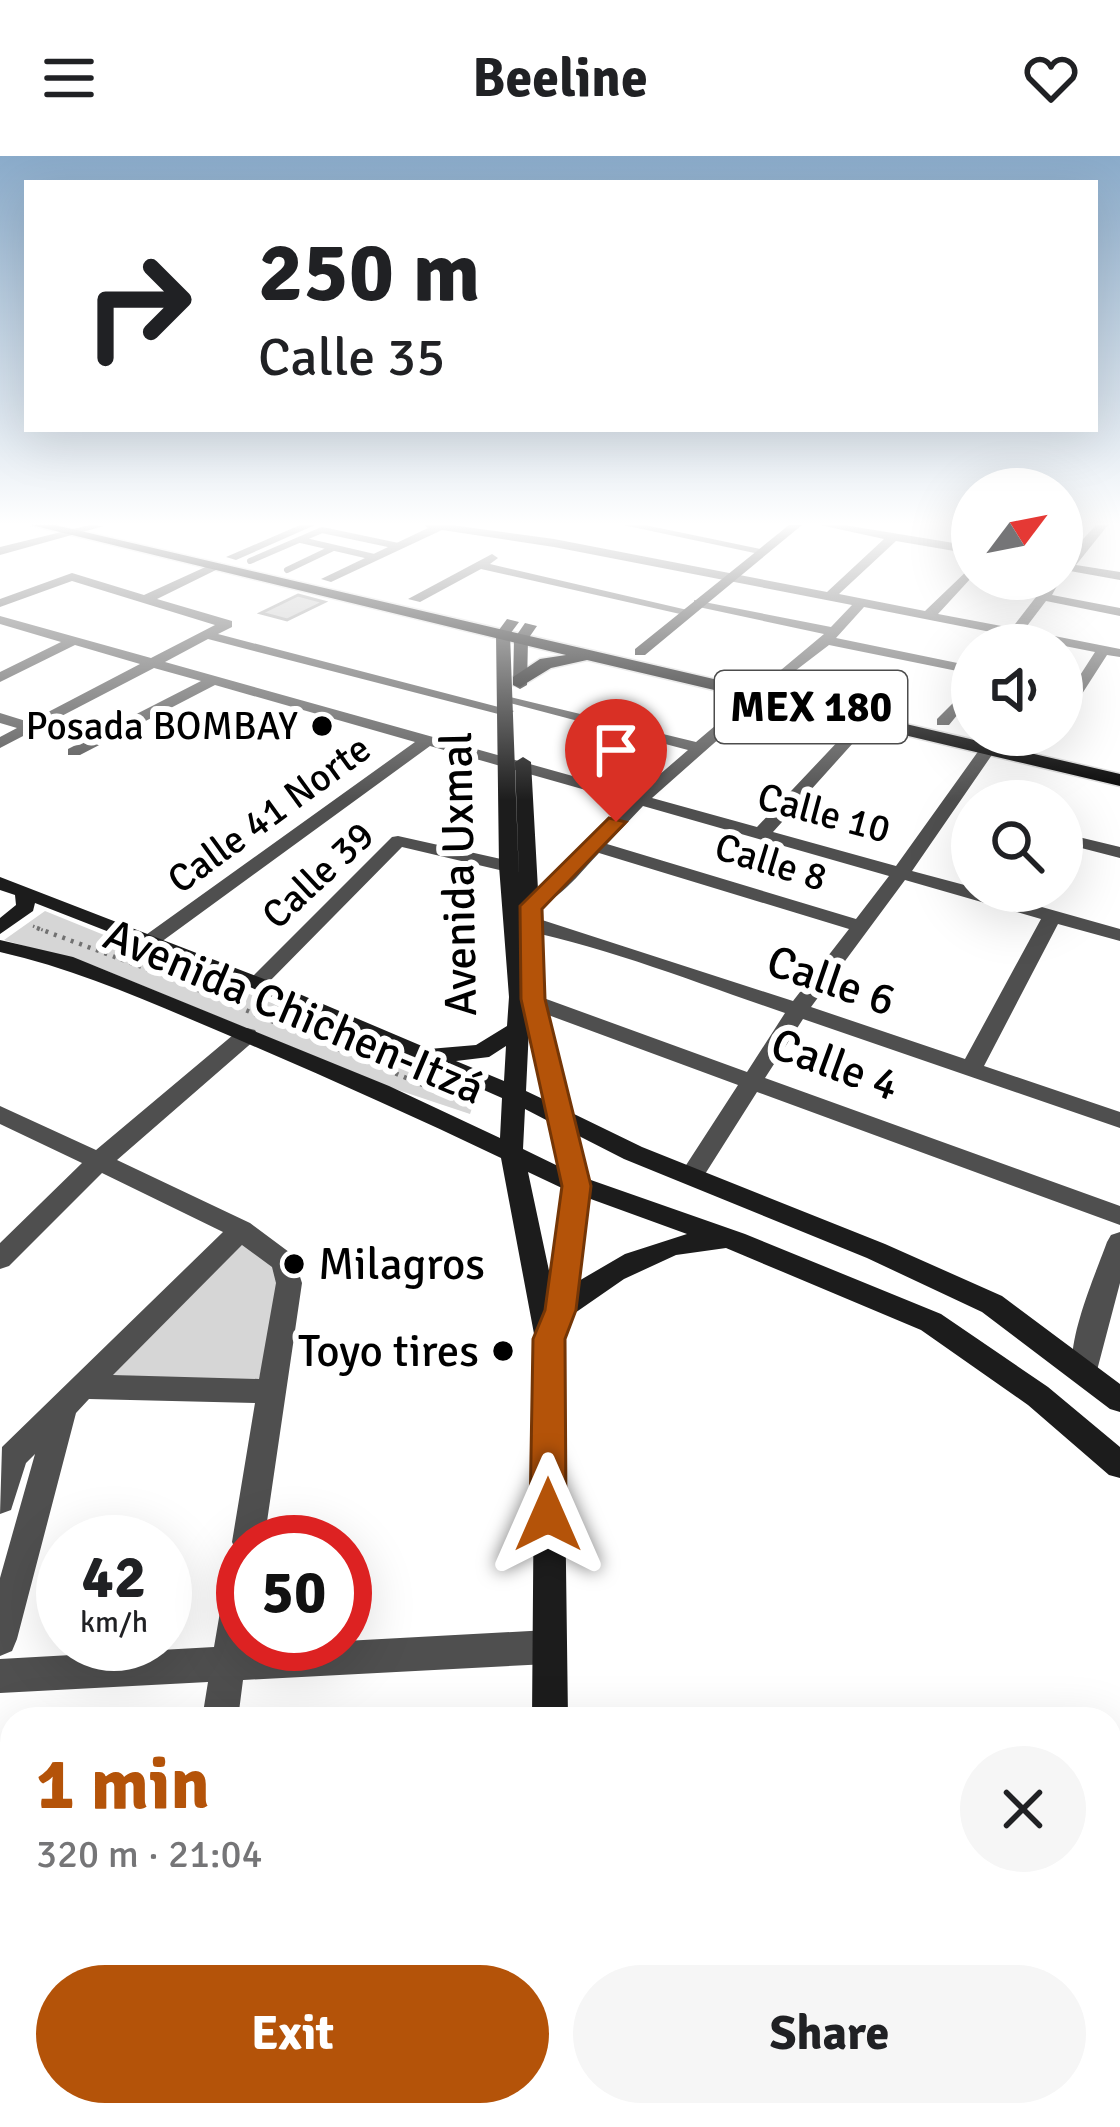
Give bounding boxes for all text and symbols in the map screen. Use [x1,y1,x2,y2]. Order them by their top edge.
icon: menu [36,45,102,111]
text: Beeline [472,45,648,112]
icon: heart [1018,45,1084,111]
text: 250 m [258,221,480,325]
icon: right [60,228,216,384]
text: Calle 35 [258,324,445,391]
north arrow [951,468,1083,600]
map controls [951,468,1083,912]
button: sound [951,624,1083,756]
road number: MEX 180 [715,671,907,743]
pin [565,699,667,822]
place label: Posada BOMBAY [25,702,298,750]
marker: Posada BOMBAY [309,713,335,739]
icon: arrive [583,717,649,783]
street label: Calle 41 Norte [158,724,380,904]
street label: Avenida Uxmal [429,731,489,1017]
street label: Calle 10 [752,772,896,854]
button: search [951,780,1083,912]
street label: Calle 39 [252,811,384,939]
street label: Calle 8 [709,822,833,902]
street label: Avenida Chichen-Itzá [96,907,492,1117]
street label: Calle 6 [760,934,902,1028]
street label: Calle 4 [764,1017,906,1113]
place label: Milagros [318,1237,485,1292]
marker: Milagros [281,1251,307,1277]
place label: Toyo tires [298,1324,479,1379]
marker: Toyo tires [490,1338,516,1364]
position arrow [485,1452,611,1578]
speed limit sign: 50 [216,1515,372,1671]
text: 42 [82,1541,146,1615]
text: km/h [80,1604,148,1641]
text: 1 min [36,1740,210,1829]
button: close [960,1746,1086,1872]
text: 320 m · 21:04 [36,1830,263,1878]
button: Exit [36,1965,549,2103]
button: Share [573,1965,1086,2103]

